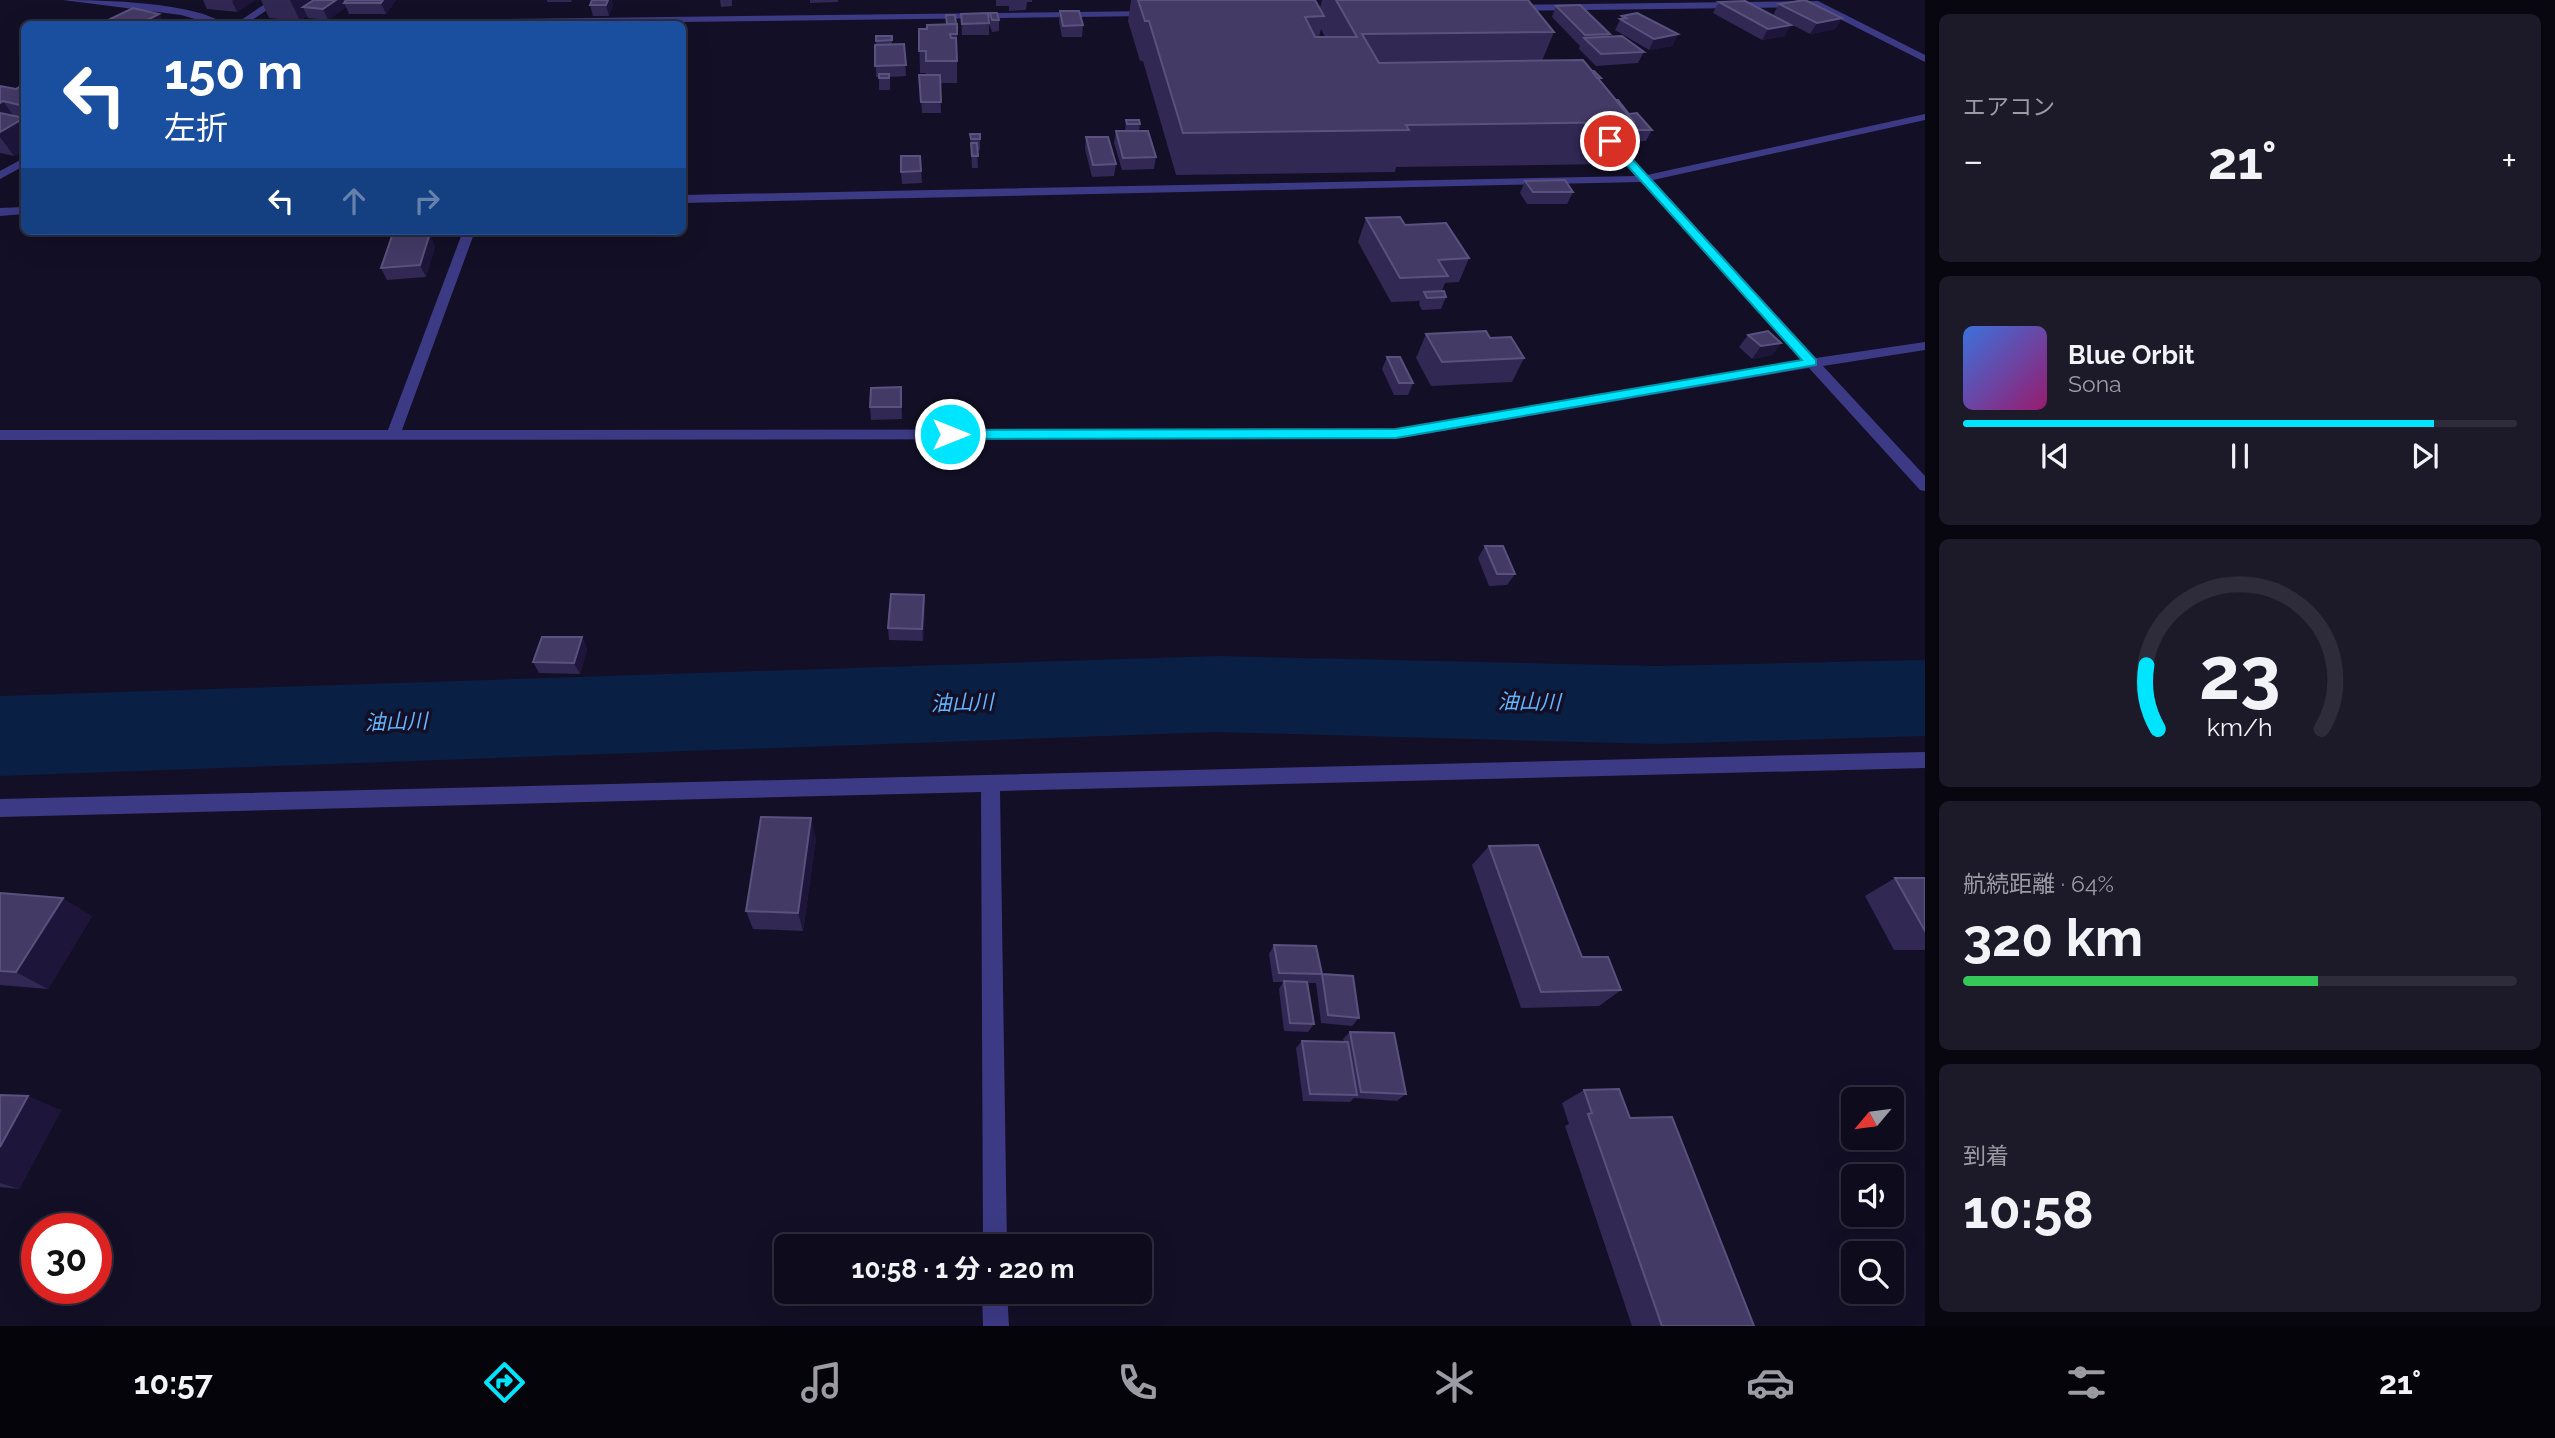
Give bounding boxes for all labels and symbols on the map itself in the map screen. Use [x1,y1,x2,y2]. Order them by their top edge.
pin [1580,111,1640,171]
position arrow [913,397,987,471]
water label: 油山川 [1497,688,1563,715]
water label: 油山川 [930,689,996,716]
water label: 油山川 [364,708,430,735]
north arrow [1841,1087,1904,1150]
speed limit sign: 30 [21,1213,112,1304]

